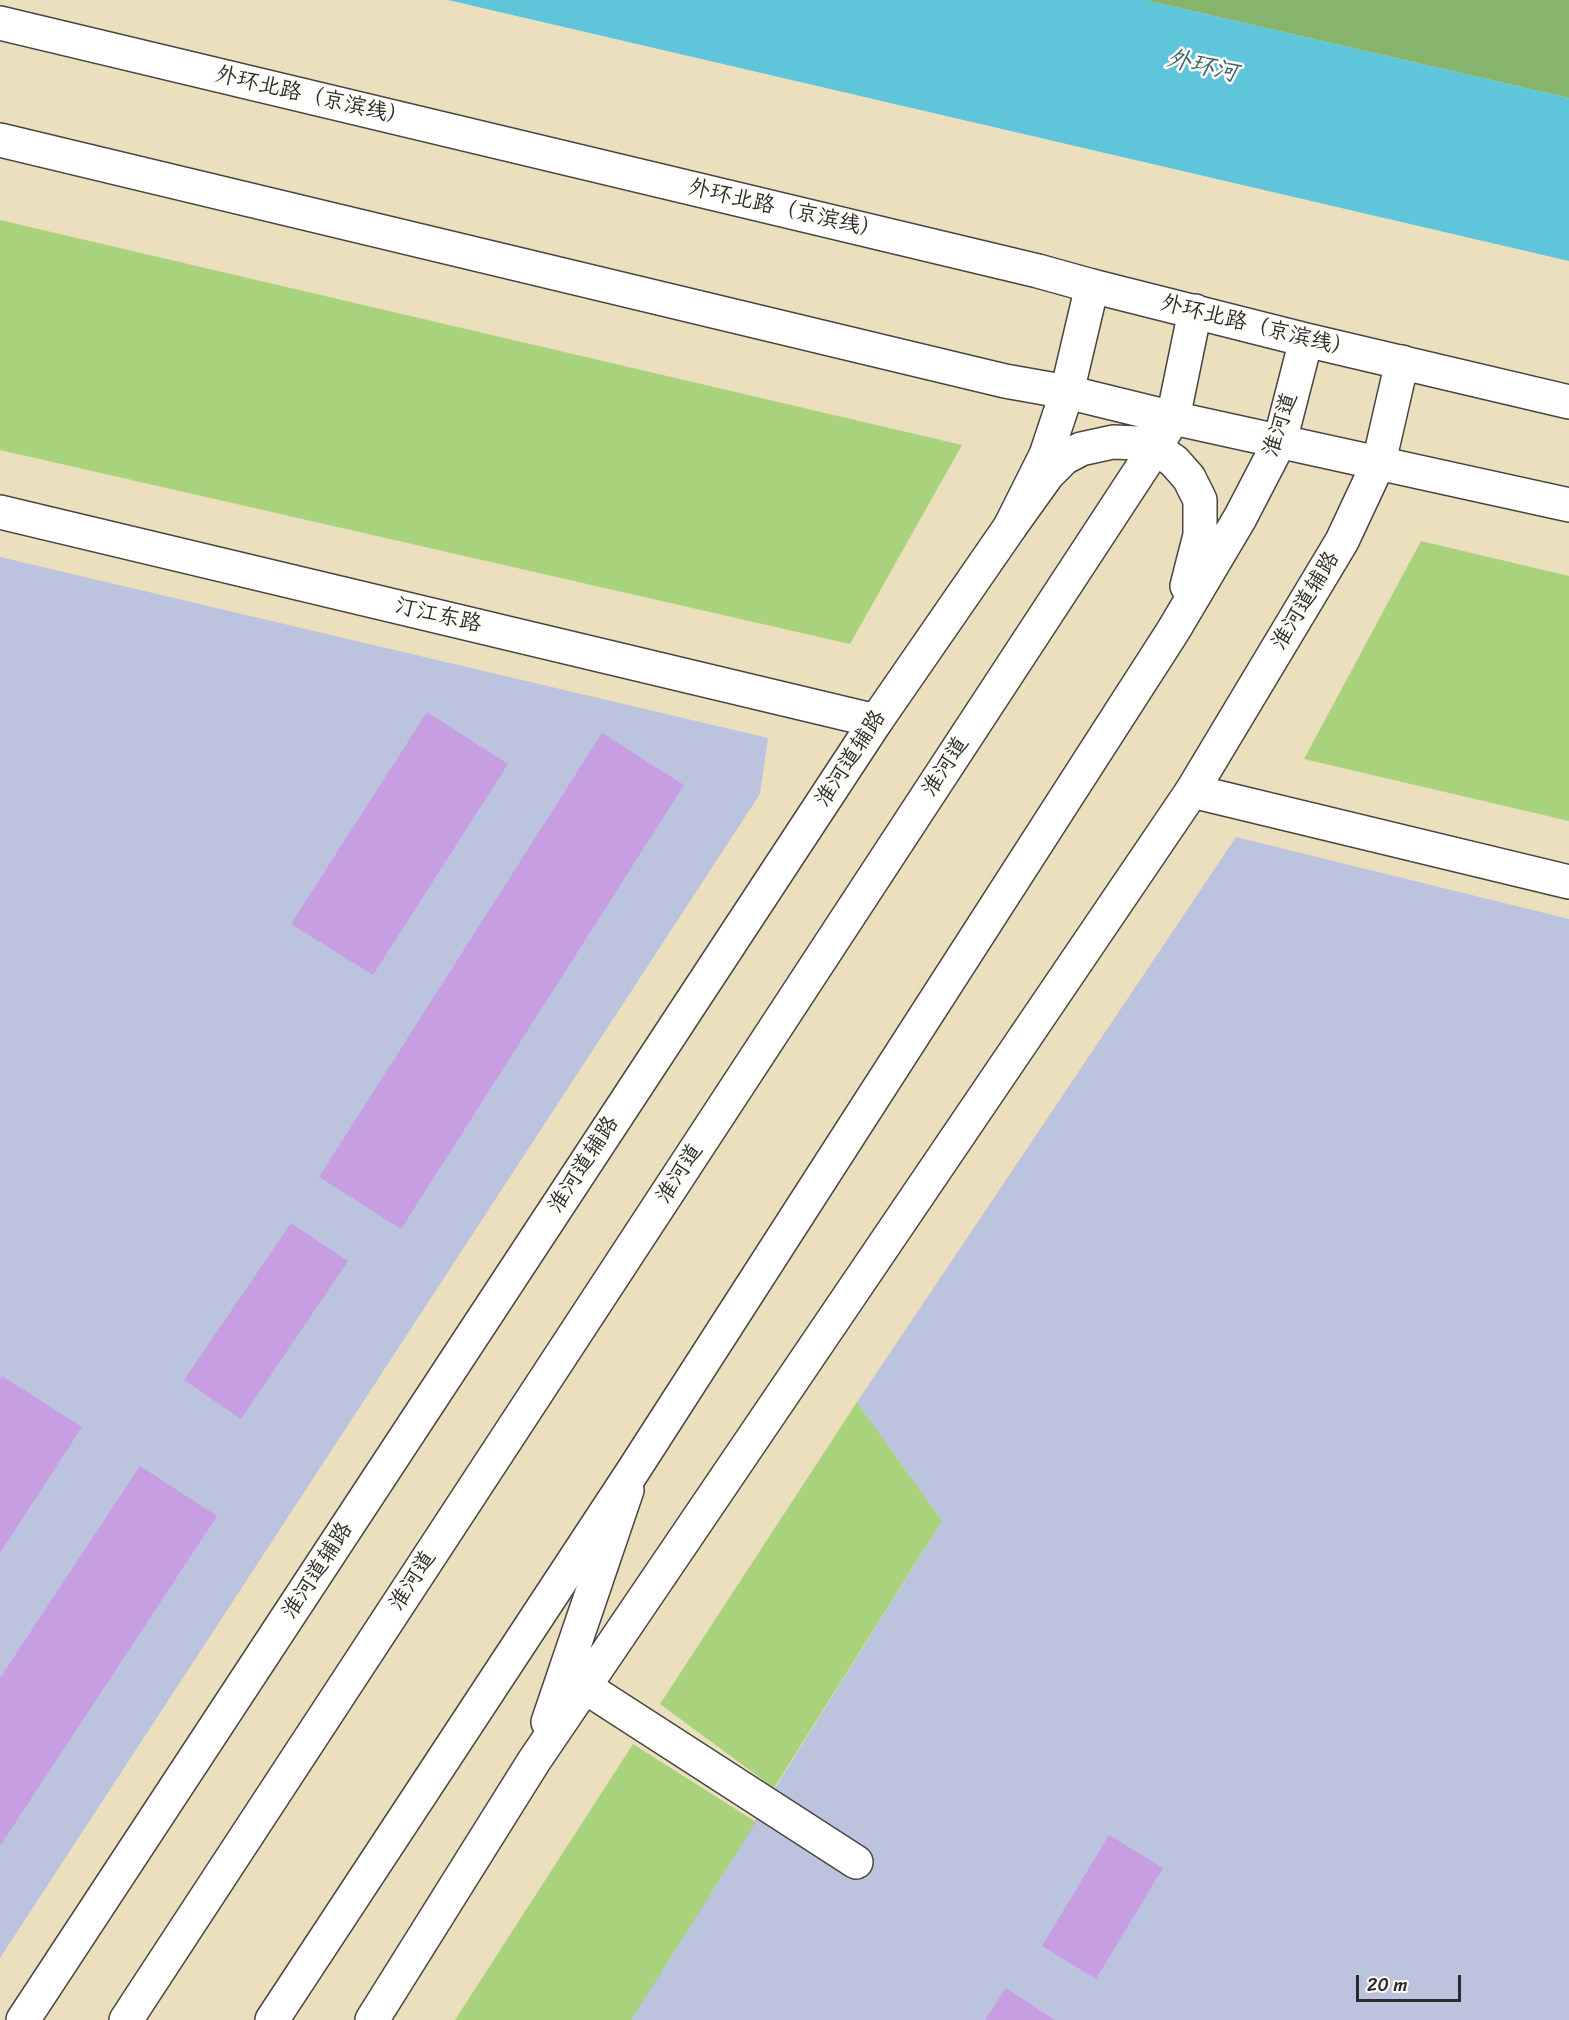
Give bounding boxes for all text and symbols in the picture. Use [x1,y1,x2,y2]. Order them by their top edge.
water label: 外环河 [1164,45,1240,89]
street label: 外环北路（京滨线） [213,62,411,132]
street label: 外环北路（京滨线） [686,175,884,245]
street label: 外环北路（京滨线） [1158,290,1356,364]
street label: 淮河道 [1258,390,1304,460]
street label: 淮河道辅路 [1266,547,1346,655]
street label: 汀江东路 [392,593,484,639]
street label: 淮河道辅路 [810,706,892,812]
street label: 淮河道 [917,732,975,802]
street label: 淮河道辅路 [543,1112,625,1218]
street label: 淮河道 [651,1139,709,1209]
street label: 淮河道辅路 [277,1518,359,1624]
street label: 淮河道 [384,1546,442,1616]
scale bar [1359,1963,1464,2001]
text: 20 m [1367,1969,1407,2001]

